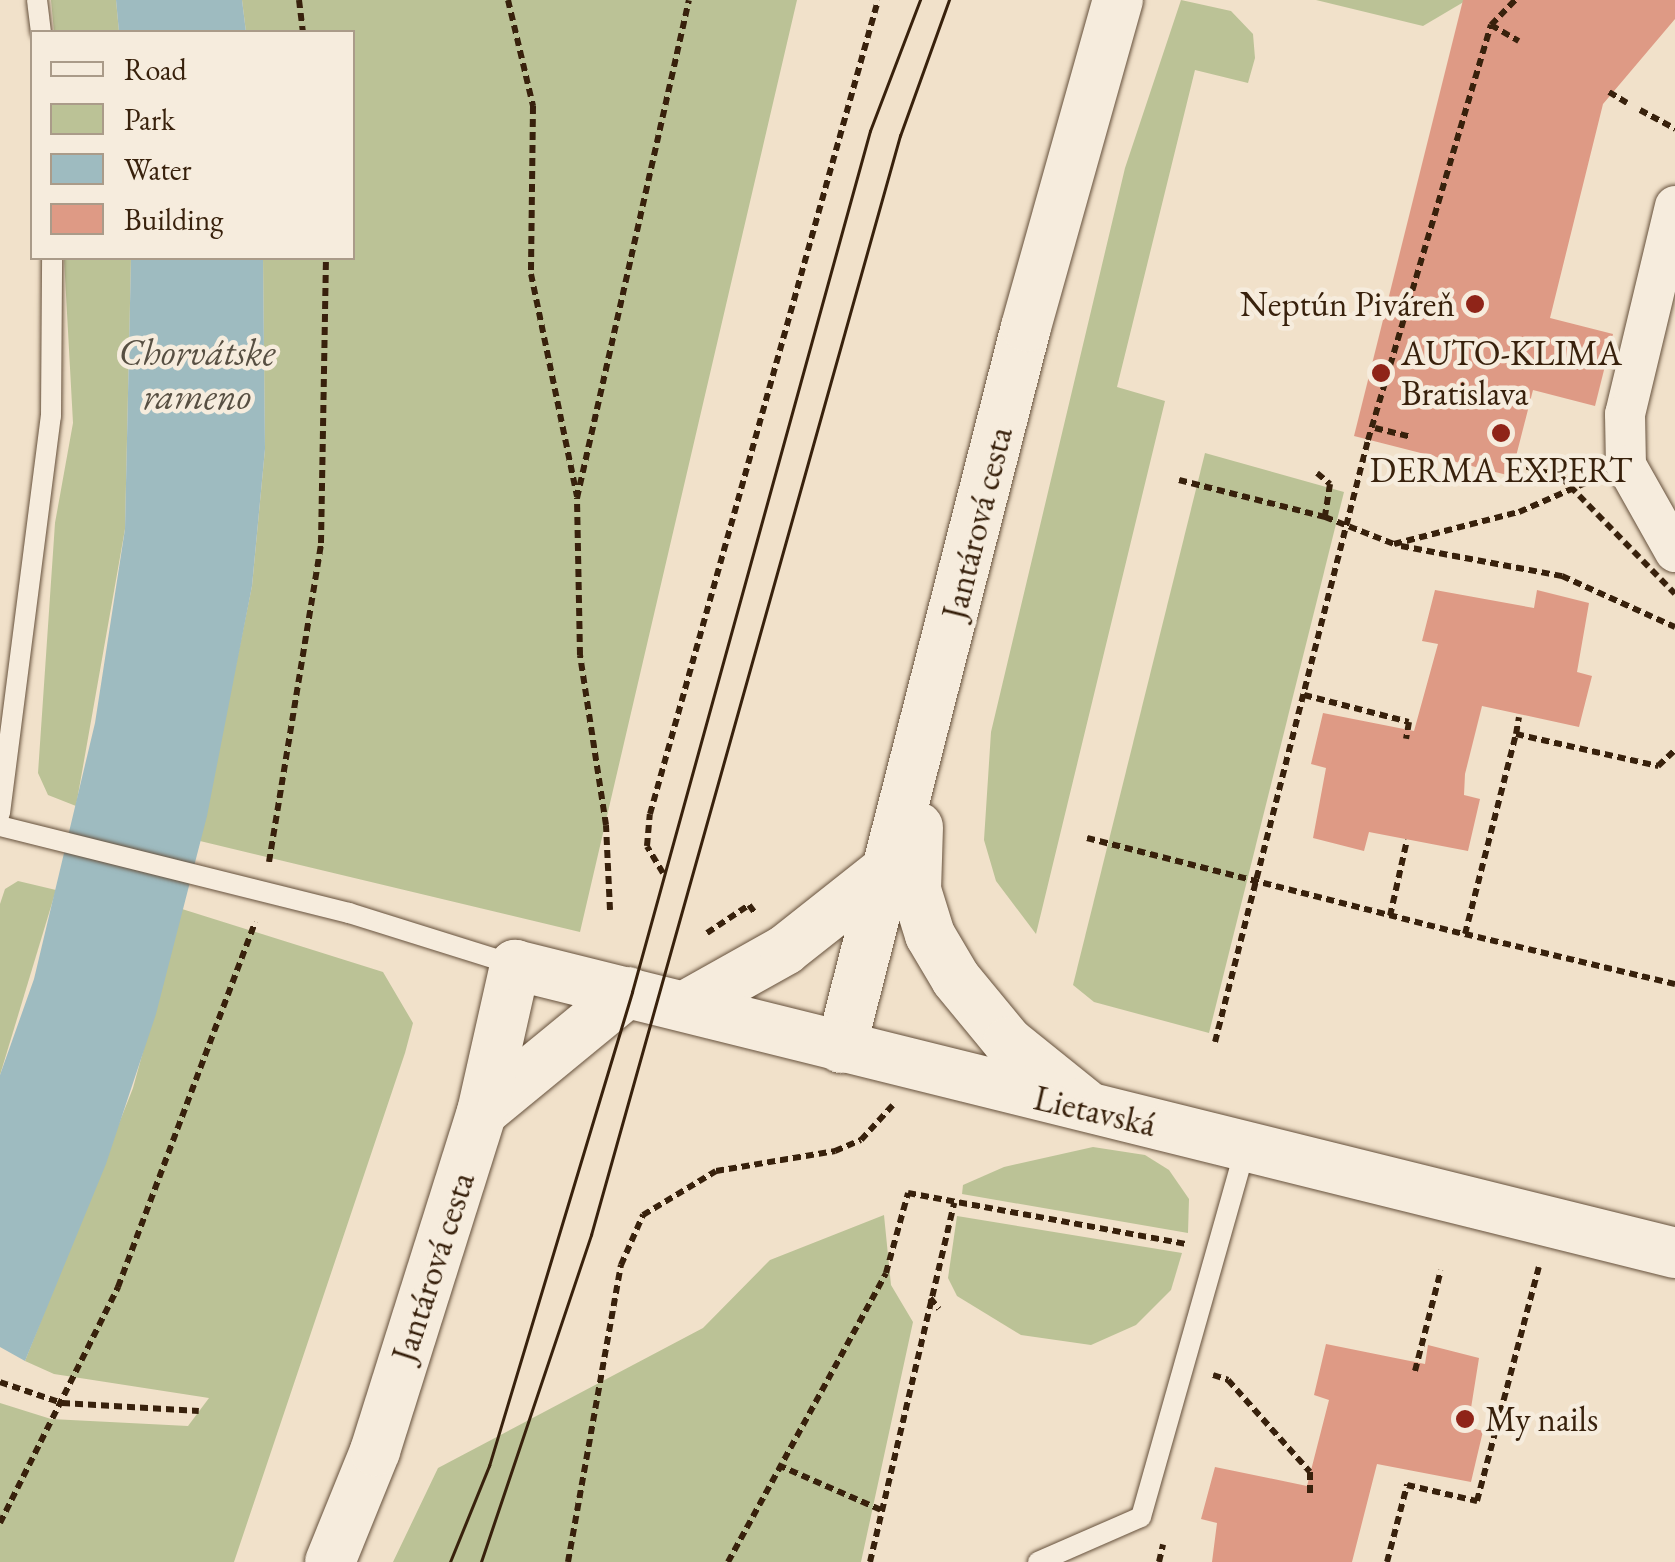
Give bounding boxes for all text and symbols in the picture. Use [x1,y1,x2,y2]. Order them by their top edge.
legend [30,30,355,260]
text: Road [124,50,187,89]
text: Park [124,100,175,139]
text: Water [124,150,192,189]
text: Building [124,200,223,239]
place label: Neptún Piváreň [1240,283,1455,325]
marker: Neptún Piváreň [1464,293,1486,315]
water label: Chorvátske rameno [119,329,275,418]
place label: AUTO-KLIMA Bratislava [1401,332,1622,414]
marker: AUTO-KLIMA Bratislava [1370,362,1392,384]
street label: Jantárová cesta [933,422,1021,624]
marker: DERMA EXPERT [1490,422,1512,444]
place label: DERMA EXPERT [1370,449,1632,491]
street label: Lietavská [1030,1077,1160,1145]
street label: Jantárová cesta [383,1167,483,1367]
place label: My nails [1485,1398,1598,1440]
marker: My nails [1454,1408,1476,1430]

